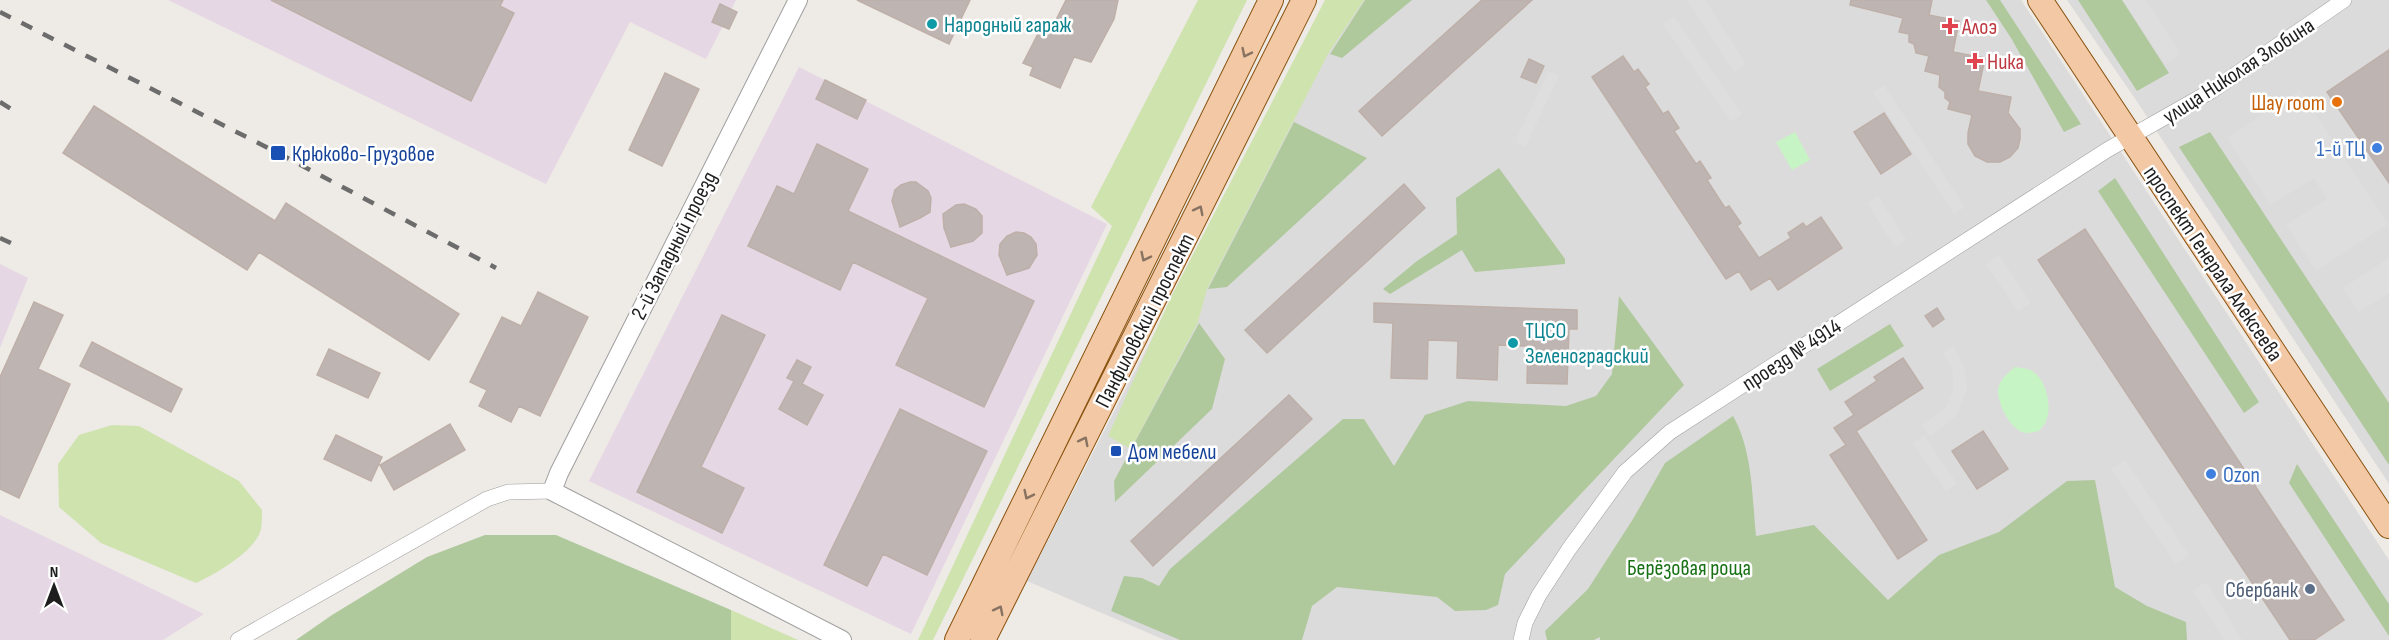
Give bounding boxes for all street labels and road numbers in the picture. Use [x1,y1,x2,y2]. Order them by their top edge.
street label: улица Николая Злобина [2158,12,2320,130]
street label: проспект Генерала Алексеева [2137,161,2288,367]
street label: 2-й Западный проезд [625,167,723,324]
street label: Панфиловский проспект [1090,229,1201,412]
street label: проезд № 4914 [1737,313,1847,397]

